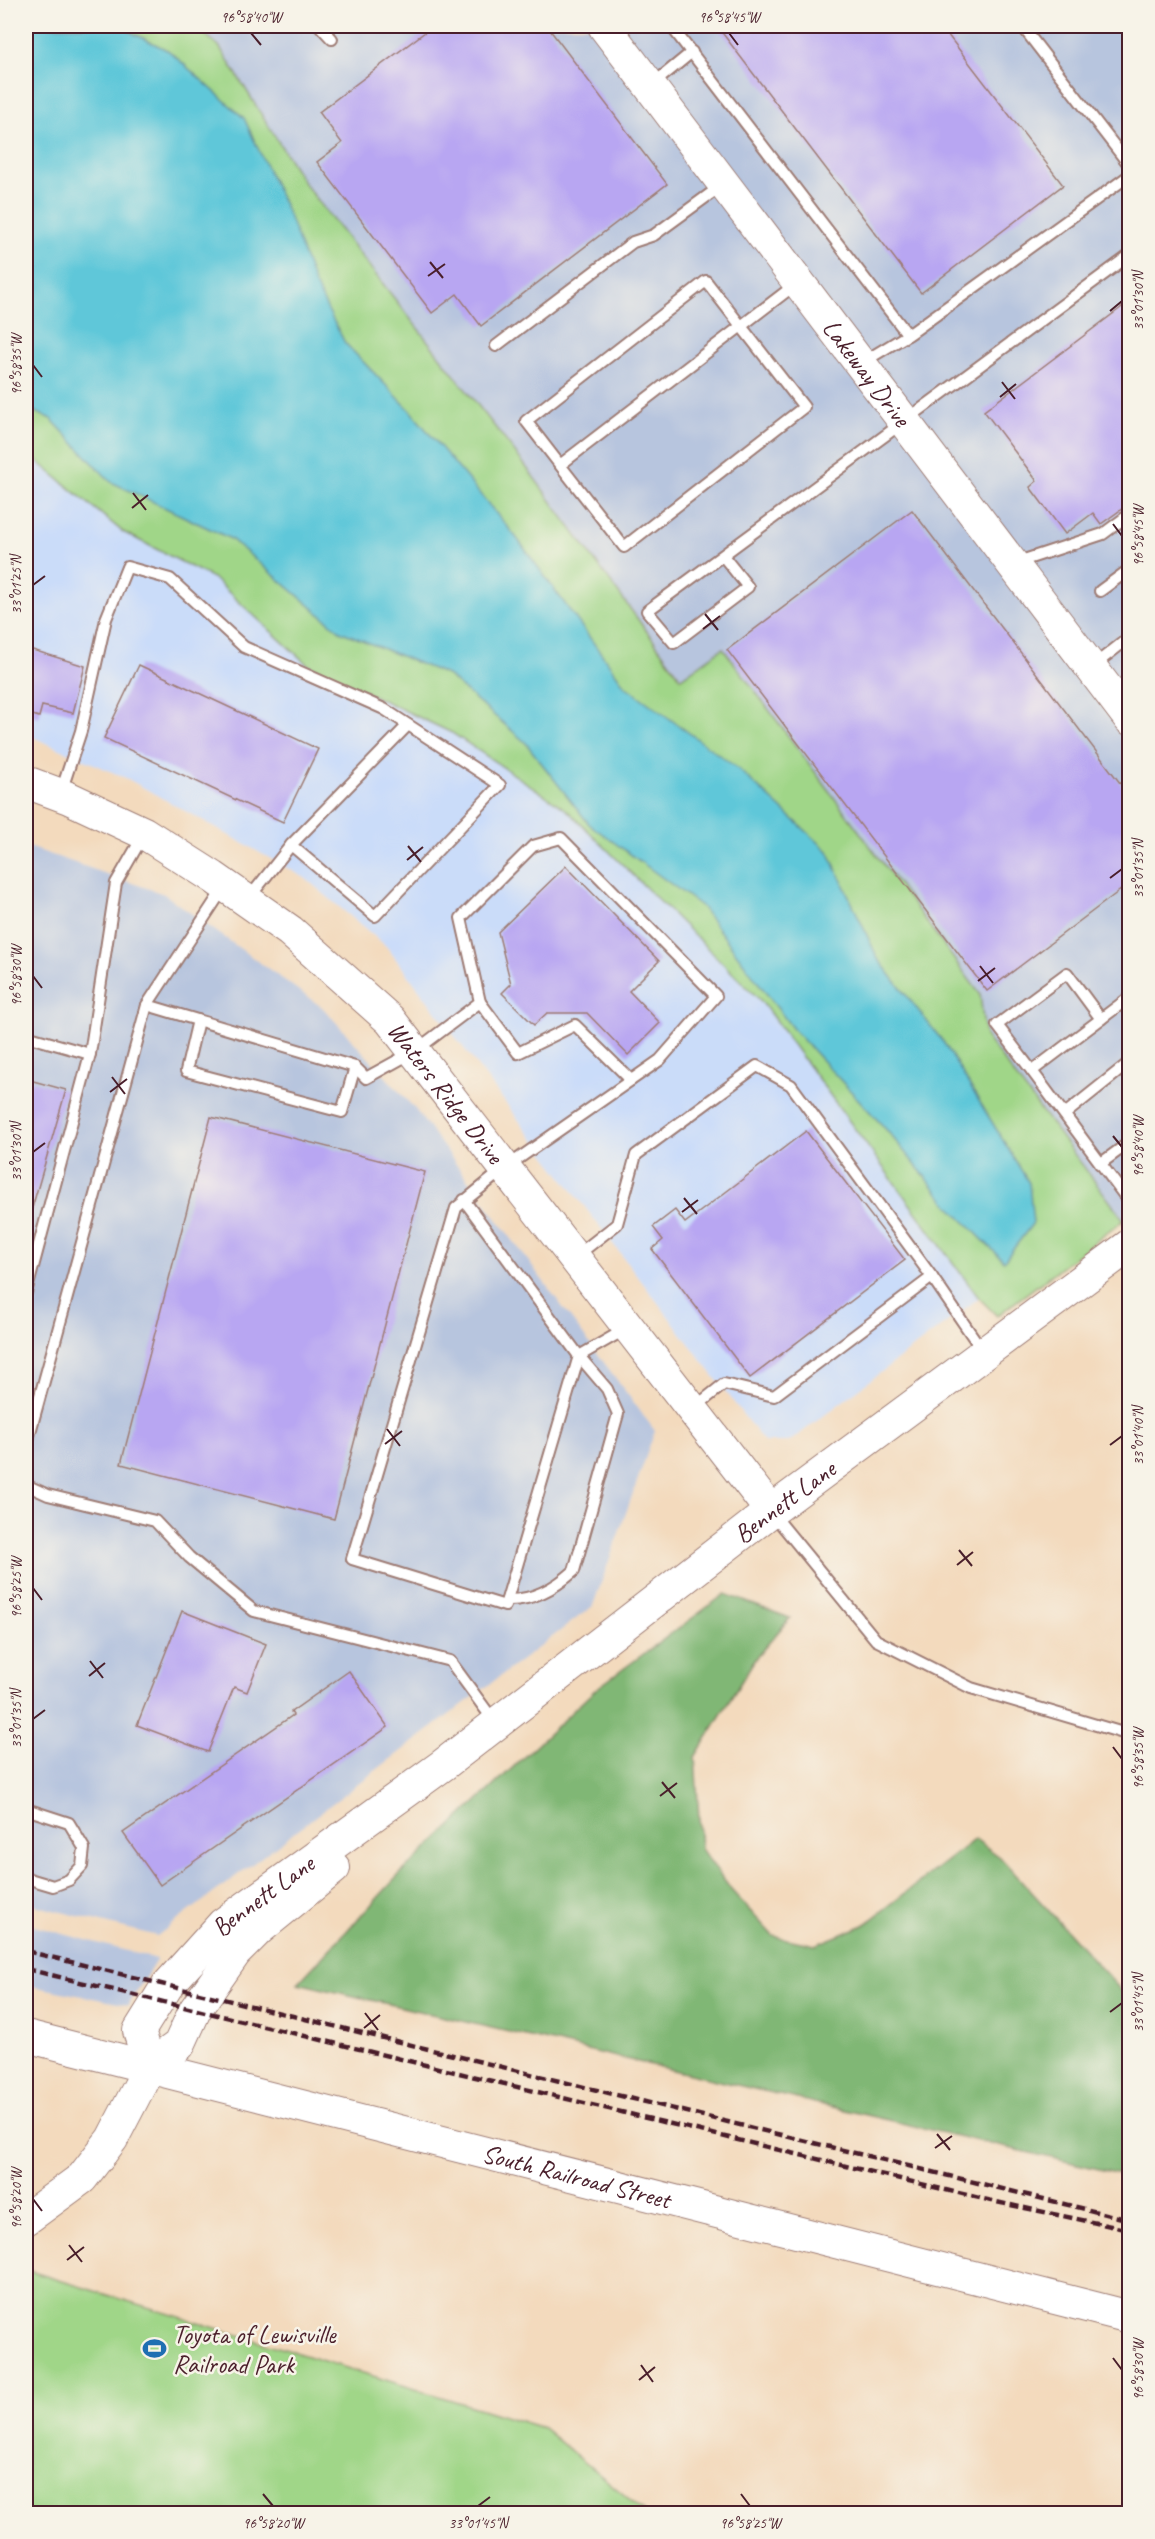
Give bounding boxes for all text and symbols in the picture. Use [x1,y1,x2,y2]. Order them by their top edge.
text: 96°58'40"W [221,8,285,27]
text: 96°58'45"W [699,8,763,27]
text: 33°01'30"N [1129,268,1148,331]
street label: Lakeway Drive [816,312,919,434]
text: 96°58'35"W [7,331,26,395]
text: 96°58'45"W [1129,502,1148,566]
text: 33°01'25"N [7,552,26,615]
text: 33°01'35"N [1129,836,1148,899]
text: 96°58'30"W [7,942,26,1006]
street label: Waters Ridge Drive [381,1015,513,1171]
text: 96°58'40"W [1129,1113,1148,1177]
text: 33°01'30"N [7,1119,26,1182]
text: 33°01'40"N [1129,1403,1148,1466]
street label: Bennett Lane [727,1451,844,1550]
text: 96°58'25"W [7,1554,26,1618]
text: 33°01'35"N [7,1686,26,1749]
text: 96°58'35"W [1129,1725,1148,1789]
street label: Bennett Lane [203,1846,323,1943]
text: 33°01'45"N [1129,1970,1148,2033]
street label: South Railroad Street [479,2136,676,2216]
text: 96°58'20"W [7,2165,26,2229]
place label: Toyota of Lewisville Railroad Park [173,2318,337,2381]
sports icon: Toyota of Lewisville Railroad Park [142,2336,168,2362]
text: 96°58'30"W [1129,2336,1148,2400]
text: 96°58'20"W [243,2514,307,2533]
text: 33°01'45"N [448,2514,511,2533]
text: 96°58'25"W [720,2514,784,2533]

